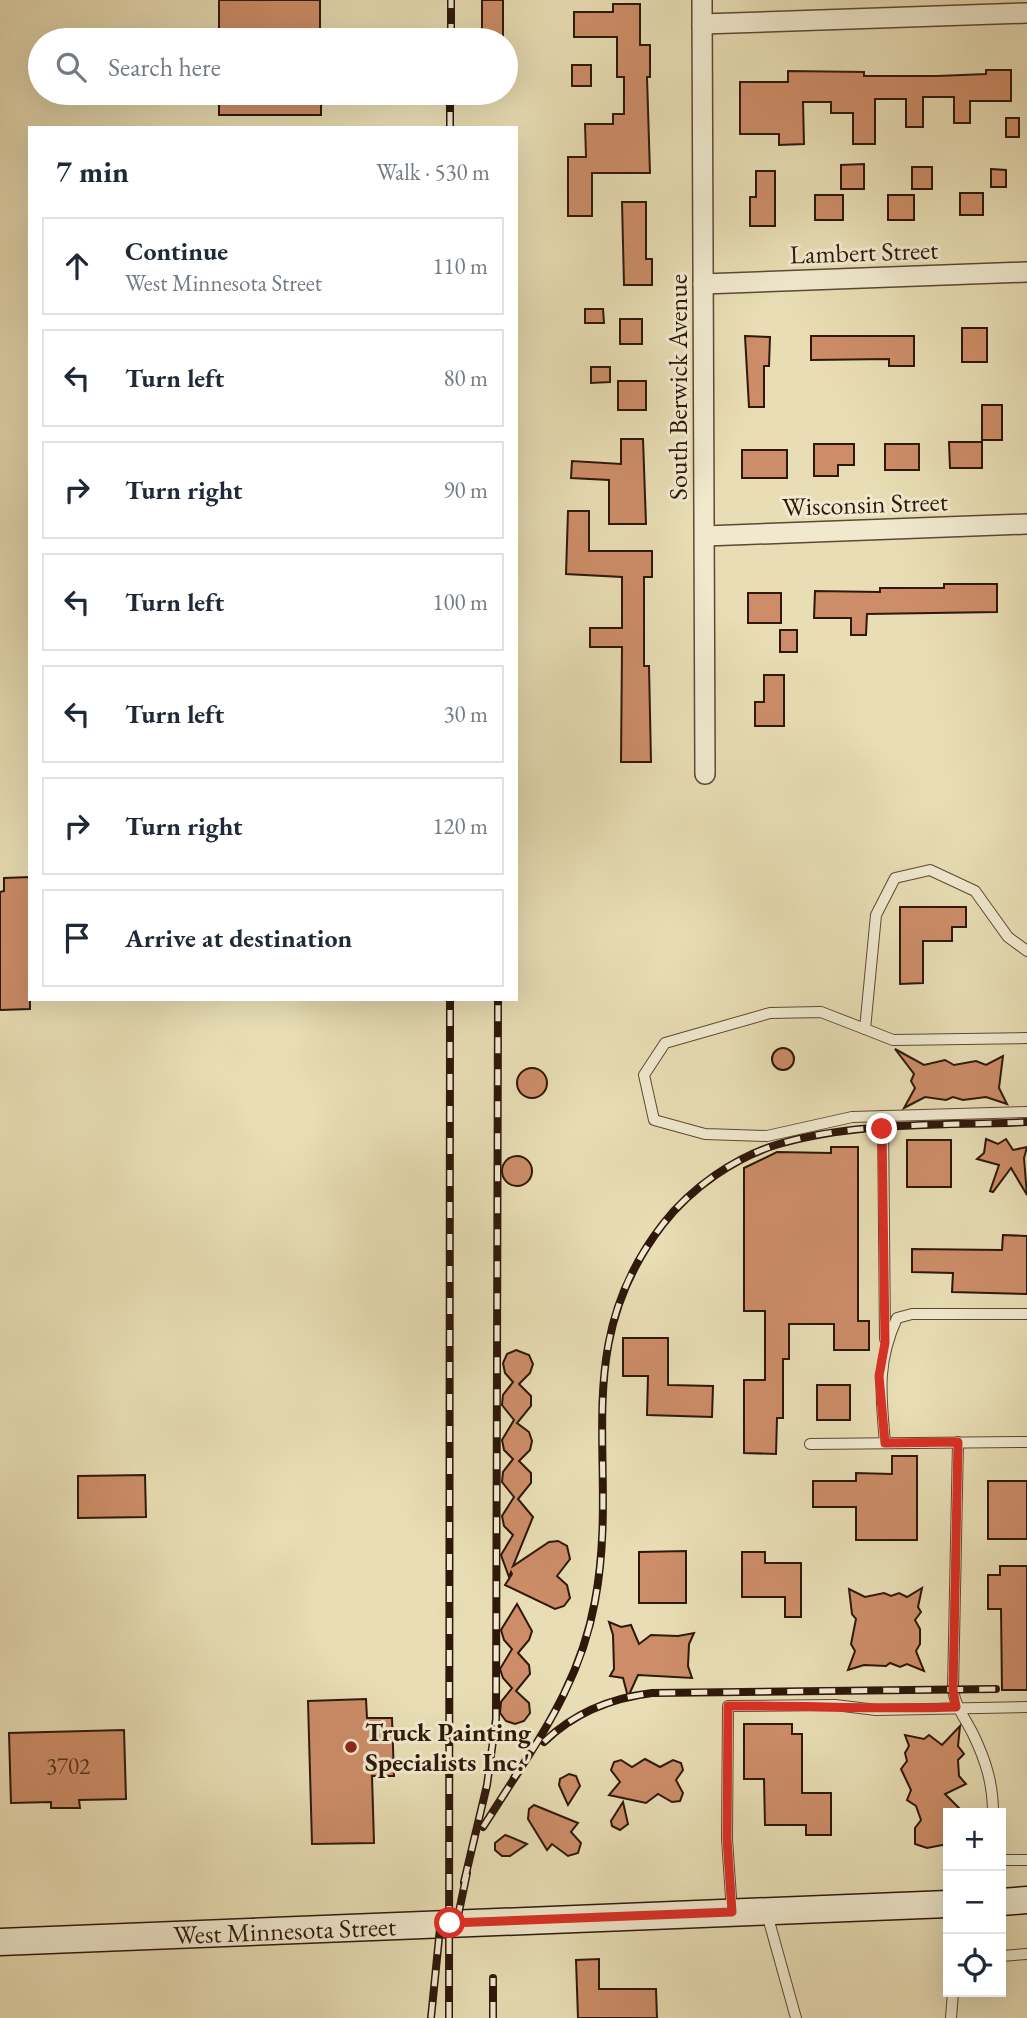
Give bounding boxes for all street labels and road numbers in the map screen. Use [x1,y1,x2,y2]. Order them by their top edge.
street label: Lambert Street [789,232,939,272]
street label: South Berwick Avenue [661,274,695,500]
street label: Wisconsin Street [782,484,948,524]
street label: West Minnesota Street [173,1909,397,1952]

